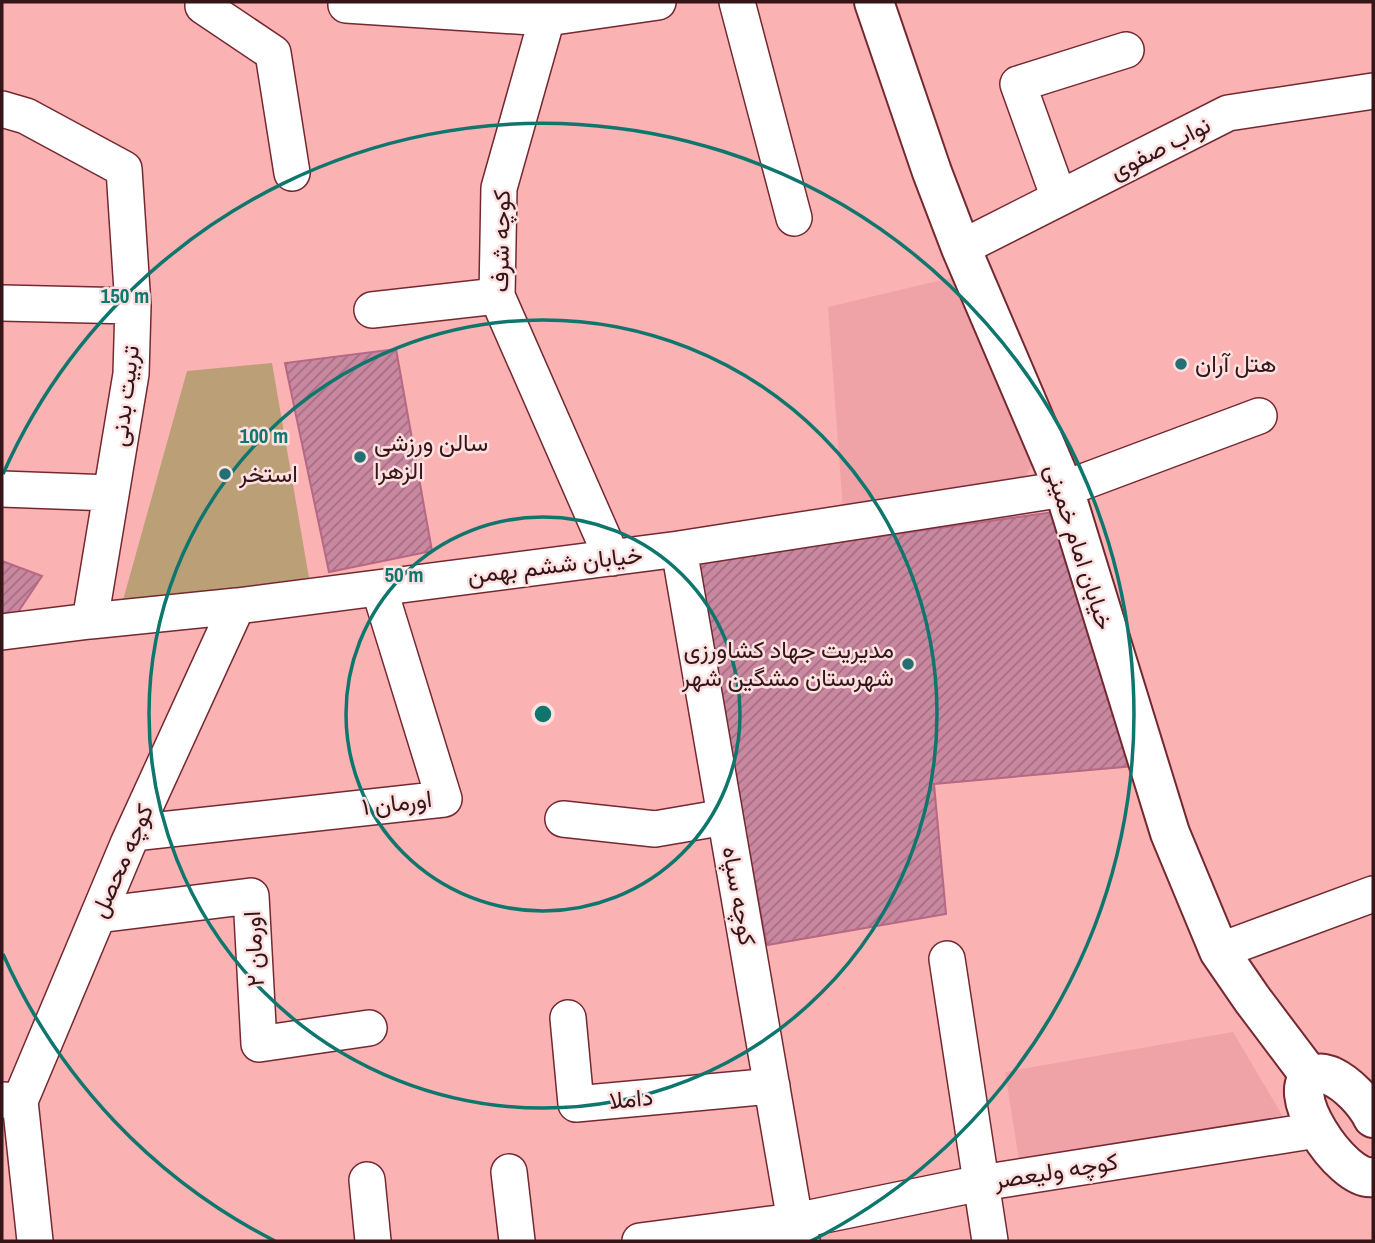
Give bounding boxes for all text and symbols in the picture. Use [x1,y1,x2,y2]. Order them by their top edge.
street label: نواب صفوی [1104,108,1215,186]
street label: کوچه شرف [483,189,518,293]
text: 150 m [101,281,149,310]
street label: تربیت بدنی [102,343,146,448]
place label: هتل آران [1195,347,1276,379]
marker: هتل آران [1173,356,1189,372]
text: 100 m [240,421,288,450]
place label: سالن ورزشی الزهرا [374,426,488,486]
marker: سالن ورزشی الزهرا [352,449,368,465]
place label: استخر [238,457,298,489]
street label: خیابان امام خمینی [1037,460,1122,634]
marker: استخر [217,466,233,482]
street label: خیابان ششم بهمن [466,537,644,592]
text: 50 m [384,560,424,589]
place label: مدیریت جهاد کشاورزی شهرستان مشگین شهر [681,633,894,693]
marker: مدیریت جهاد کشاورزی شهرستان مشگین شهر [900,656,916,672]
centre of rings [531,702,555,726]
street label: اورمان ۱ [360,782,434,822]
street label: کوچه محصل [82,799,161,923]
street label: کوچه سپاه [715,844,764,948]
street label: اورمان ۲ [235,910,271,988]
street label: داملا [607,1080,654,1116]
street label: کوچه ولیعصر [990,1144,1120,1197]

